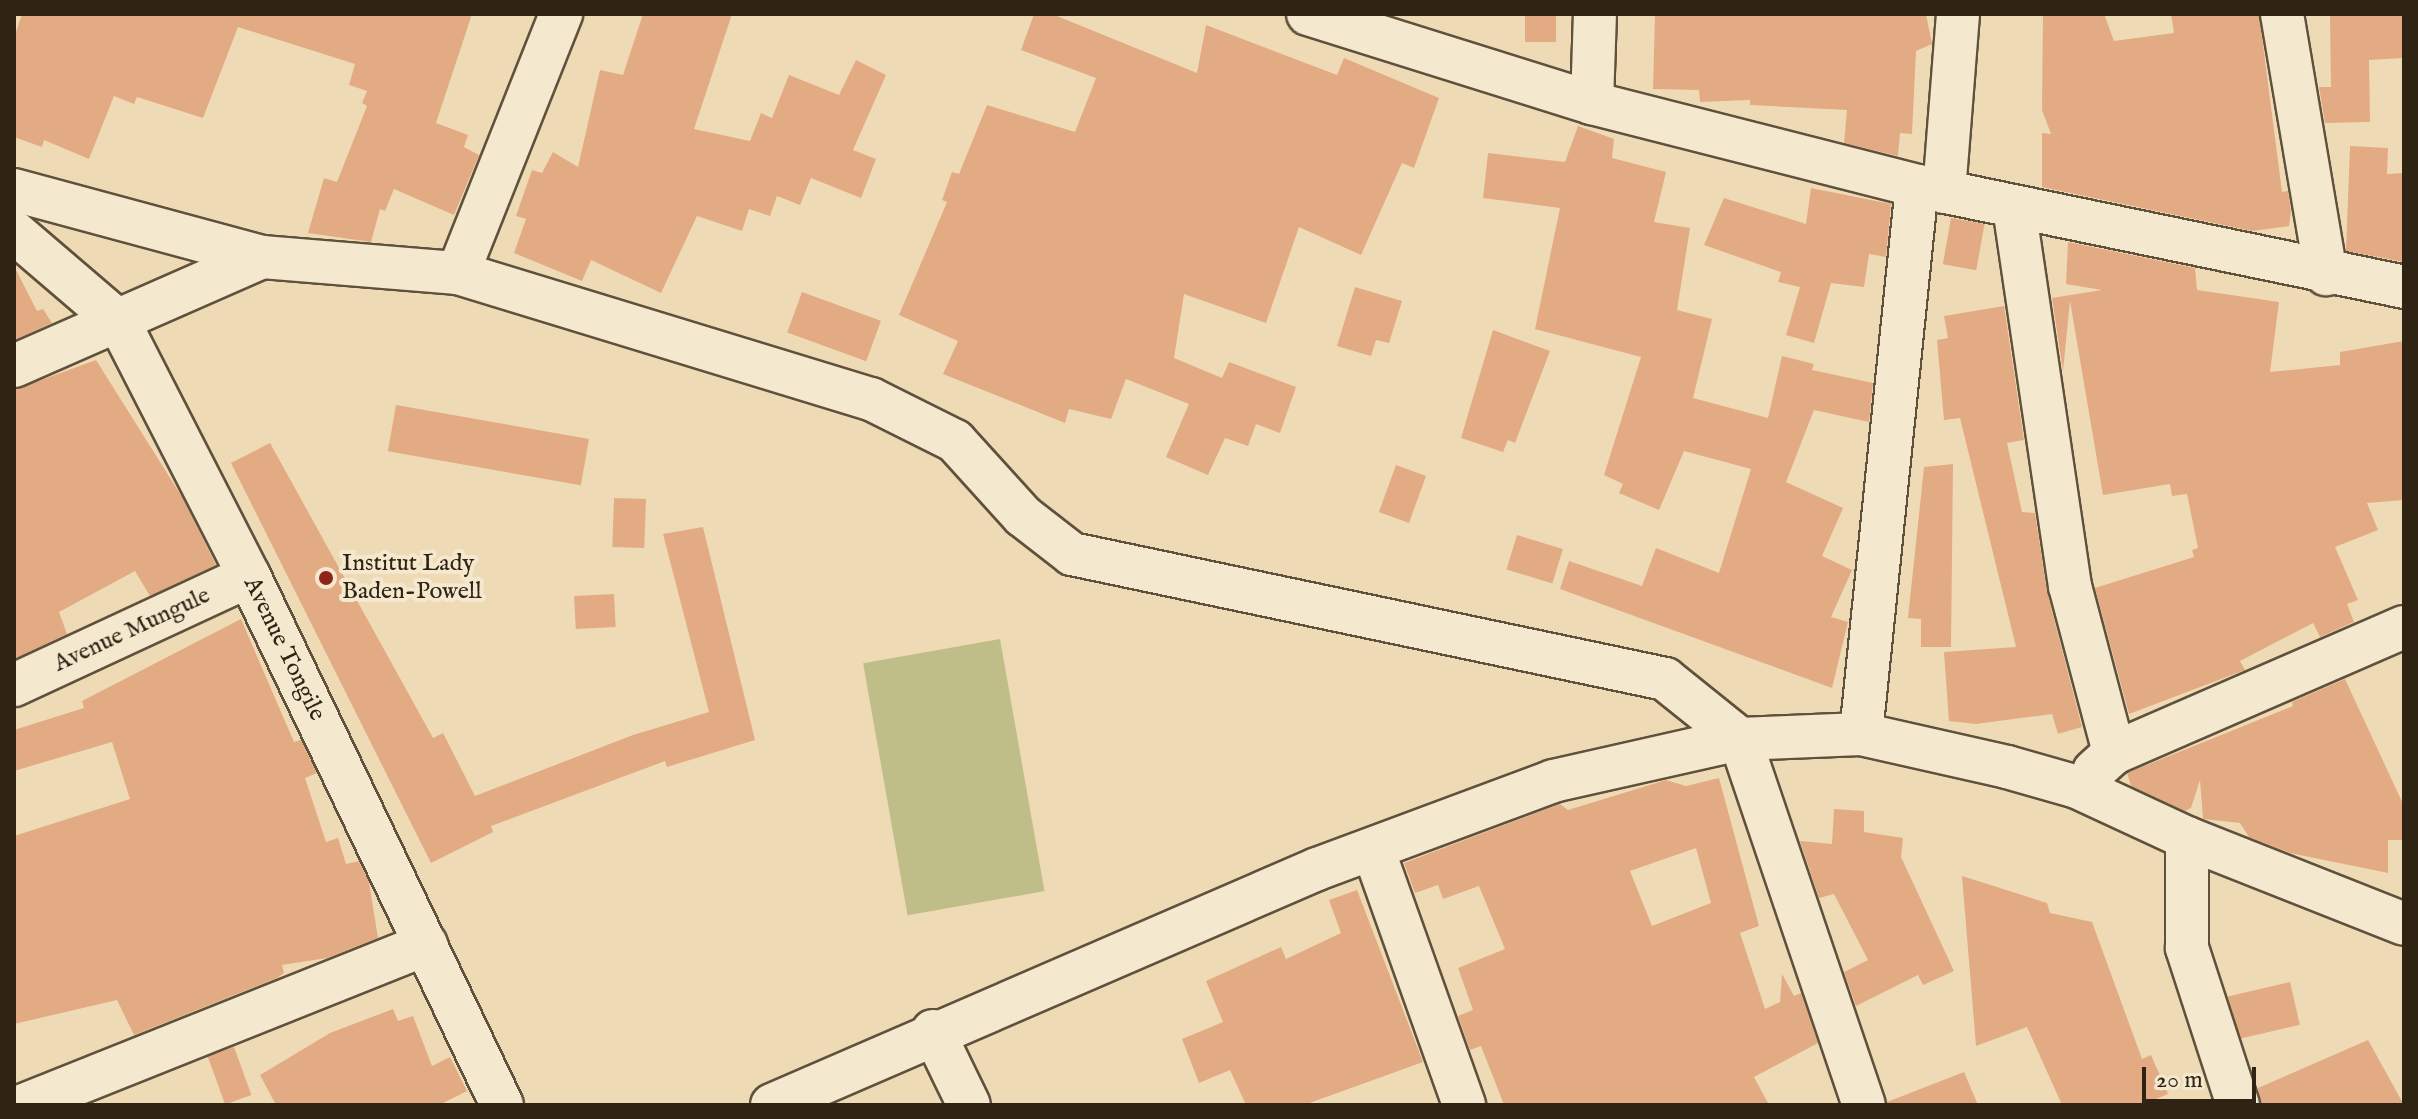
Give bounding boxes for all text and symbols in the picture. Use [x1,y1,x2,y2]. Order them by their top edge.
place label: Institut Lady Baden-Powell [342,550,482,606]
marker: Institut Lady Baden-Powell [317,569,335,587]
street label: Avenue Tongile [237,572,331,726]
street label: Avenue Mungule [49,581,215,679]
scale bar [2146,1051,2260,1101]
text: 20 m [2156,1065,2203,1096]

